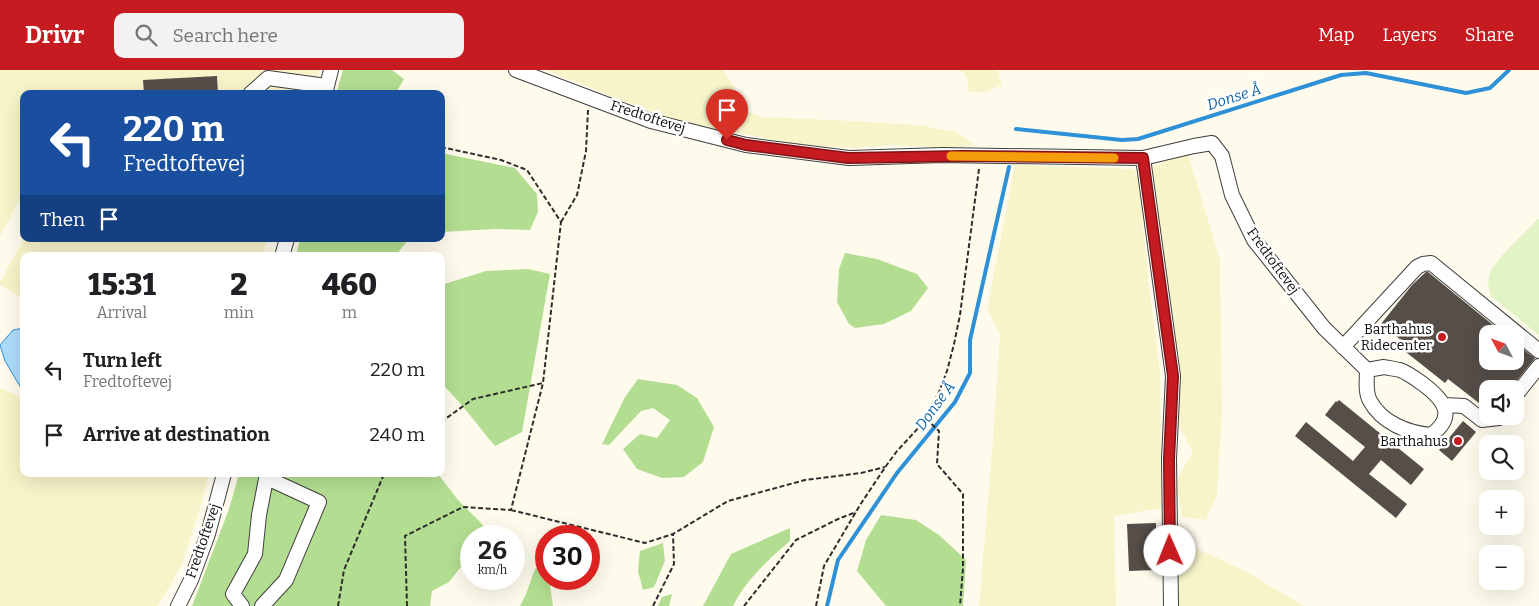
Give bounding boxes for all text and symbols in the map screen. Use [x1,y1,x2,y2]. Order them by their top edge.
search box [114,13,464,58]
text: Drivr [25,21,84,49]
icon: search [132,21,160,49]
text: Search here [172,24,278,47]
text: Map [1318,24,1354,46]
text: Layers [1382,24,1437,46]
text: Share [1465,24,1514,46]
water label: Donse Å [1205,80,1263,114]
pin [706,89,748,140]
icon: arrive [713,96,741,124]
street label: Fredtoftevej [608,97,688,137]
text: 220 m [123,108,224,150]
icon: left [40,110,105,175]
text: Fredtoftevej [123,150,246,177]
icon: arrive [95,205,123,233]
text: Then [40,208,85,231]
street label: Fredtoftevej [1243,224,1303,298]
text: 15:31 [88,267,156,303]
text: 2 [230,267,247,303]
text: 460 [322,267,377,303]
text: Arrival [96,303,147,322]
text: min [224,303,254,322]
text: m [342,303,357,322]
place label: Barthahus Ridecenter [1361,321,1432,354]
north arrow [1479,325,1524,370]
map controls [1479,325,1524,590]
marker: Barthahus Ridecenter [1436,331,1448,343]
text: Turn left [83,349,162,372]
icon: left [40,356,68,384]
text: 220 m [370,358,425,381]
text: Fredtoftevej [83,372,172,391]
water label: Donse Å [911,378,959,434]
button: sound [1479,380,1524,425]
icon: arrive [40,421,68,449]
text: Arrive at destination [83,423,270,446]
text: 240 m [369,423,425,446]
place label: Barthahus [1380,433,1448,450]
marker: Barthahus [1452,435,1464,447]
button: search [1479,435,1524,480]
button: + [1479,490,1524,535]
street label: Fredtoftevej [182,501,224,581]
position arrow [1143,524,1195,576]
speed limit sign: 30 [535,525,600,590]
text: 26 [478,536,507,566]
button: − [1479,545,1524,590]
text: km/h [478,563,507,577]

